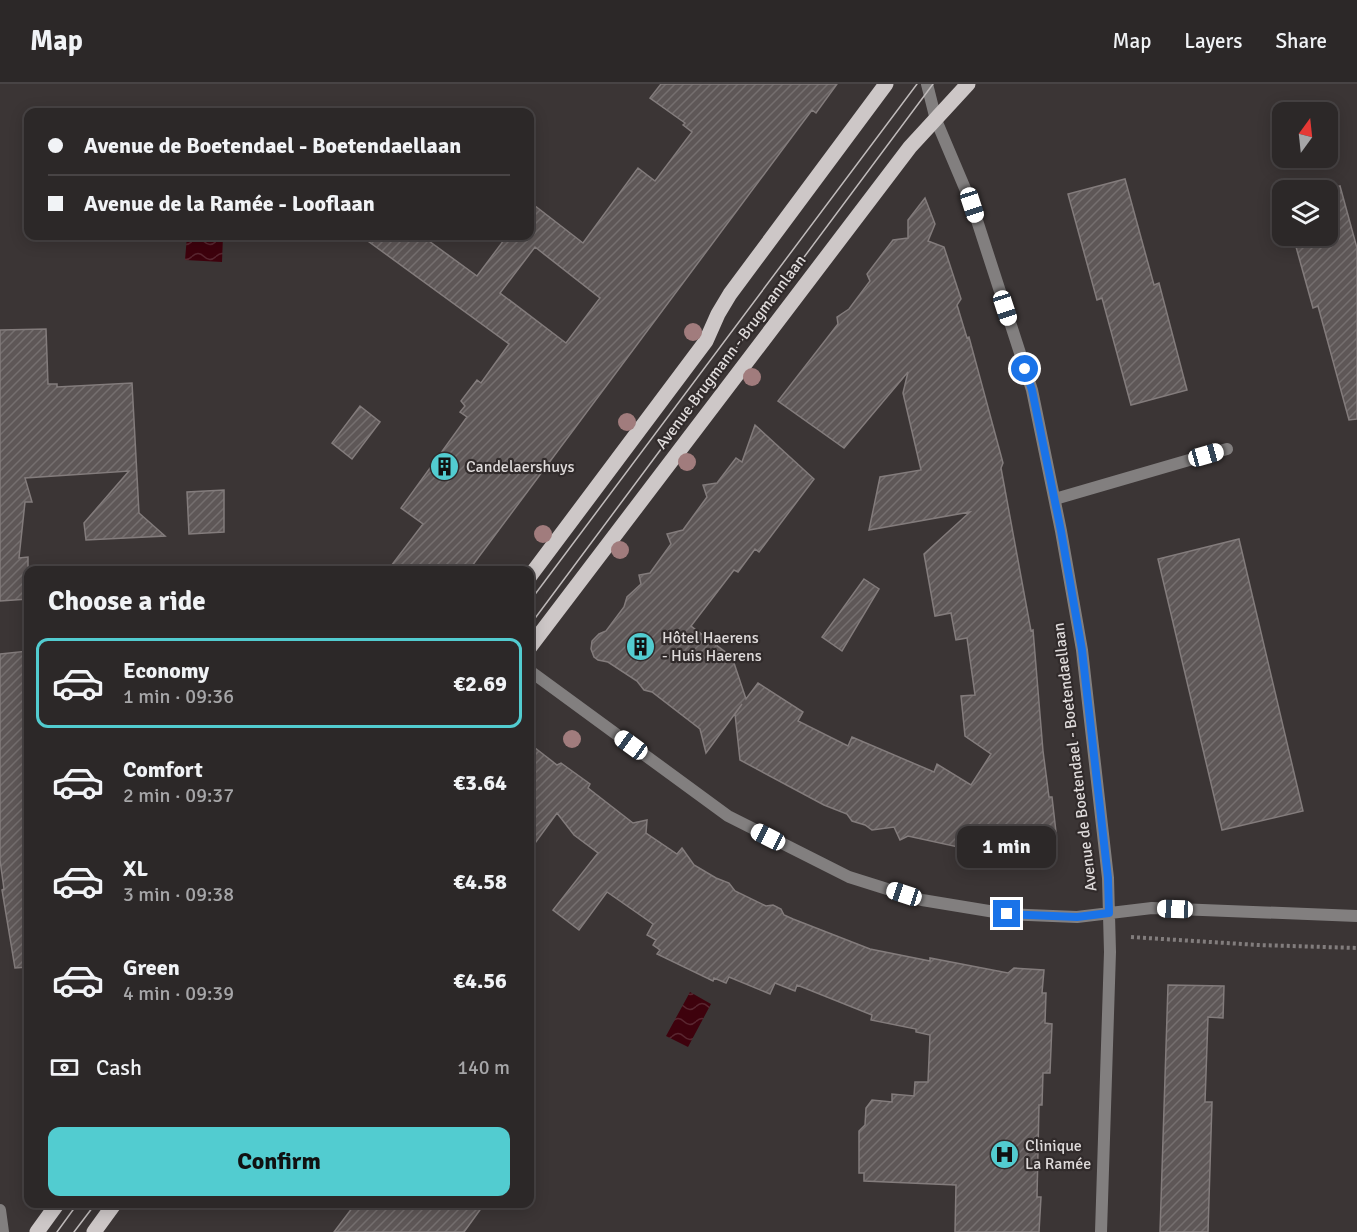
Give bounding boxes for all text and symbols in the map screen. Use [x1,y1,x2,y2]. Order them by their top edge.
text: Map [30,24,83,58]
text: Map [1113,28,1151,54]
text: Layers [1184,28,1242,54]
text: Share [1275,28,1327,54]
north arrow [1272,102,1338,168]
map controls [1272,102,1338,246]
text: Avenue de Boetendael - Boetendaellaan [84,132,461,159]
button: layers [1272,180,1338,246]
car [958,185,986,225]
text: Avenue de la Ramée - Looflaan [84,190,375,217]
street label: Avenue Brugmann - Brugmannlaan [652,251,810,453]
car [991,288,1019,328]
route start [1011,355,1038,382]
car [1186,441,1226,469]
building icon: Candelaershuys [429,451,461,483]
place label: Candelaershuys [466,457,575,477]
text: Choose a ride [48,585,206,618]
street label: Avenue de Boetendael - Boetendaellaan [1049,622,1101,892]
place label: Hôtel Haerens - Huis Haerens [662,628,762,666]
building icon: Hôtel Haerens - Huis Haerens [625,631,657,663]
icon: car [51,656,105,710]
text: Economy [123,657,209,684]
text: €2.69 [453,670,507,697]
text: 1 min · 09:36 [123,684,234,709]
car [611,727,651,763]
icon: car [51,755,105,809]
text: Comfort [123,756,203,783]
text: €3.64 [453,769,507,796]
text: 2 min · 09:37 [123,783,234,808]
car [748,821,788,853]
callout: 1 min [958,827,1056,869]
text: 1 min [982,834,1031,859]
icon: car [51,854,105,908]
text: XL [123,855,148,882]
text: €4.58 [453,868,507,895]
car [884,880,924,908]
text: 3 min · 09:38 [123,882,234,907]
car [1157,899,1193,919]
route end [993,900,1020,927]
icon: car [51,953,105,1007]
text: Green [123,954,180,981]
text: €4.56 [453,967,507,994]
text: 4 min · 09:39 [123,981,234,1006]
icon: cash [48,1051,81,1084]
text: Cash [96,1054,142,1081]
text: 140 m [457,1055,510,1080]
button: Confirm [48,1127,510,1196]
place label: Clinique La Ramée [1025,1136,1091,1174]
hospital icon: Clinique La Ramée [988,1139,1020,1171]

